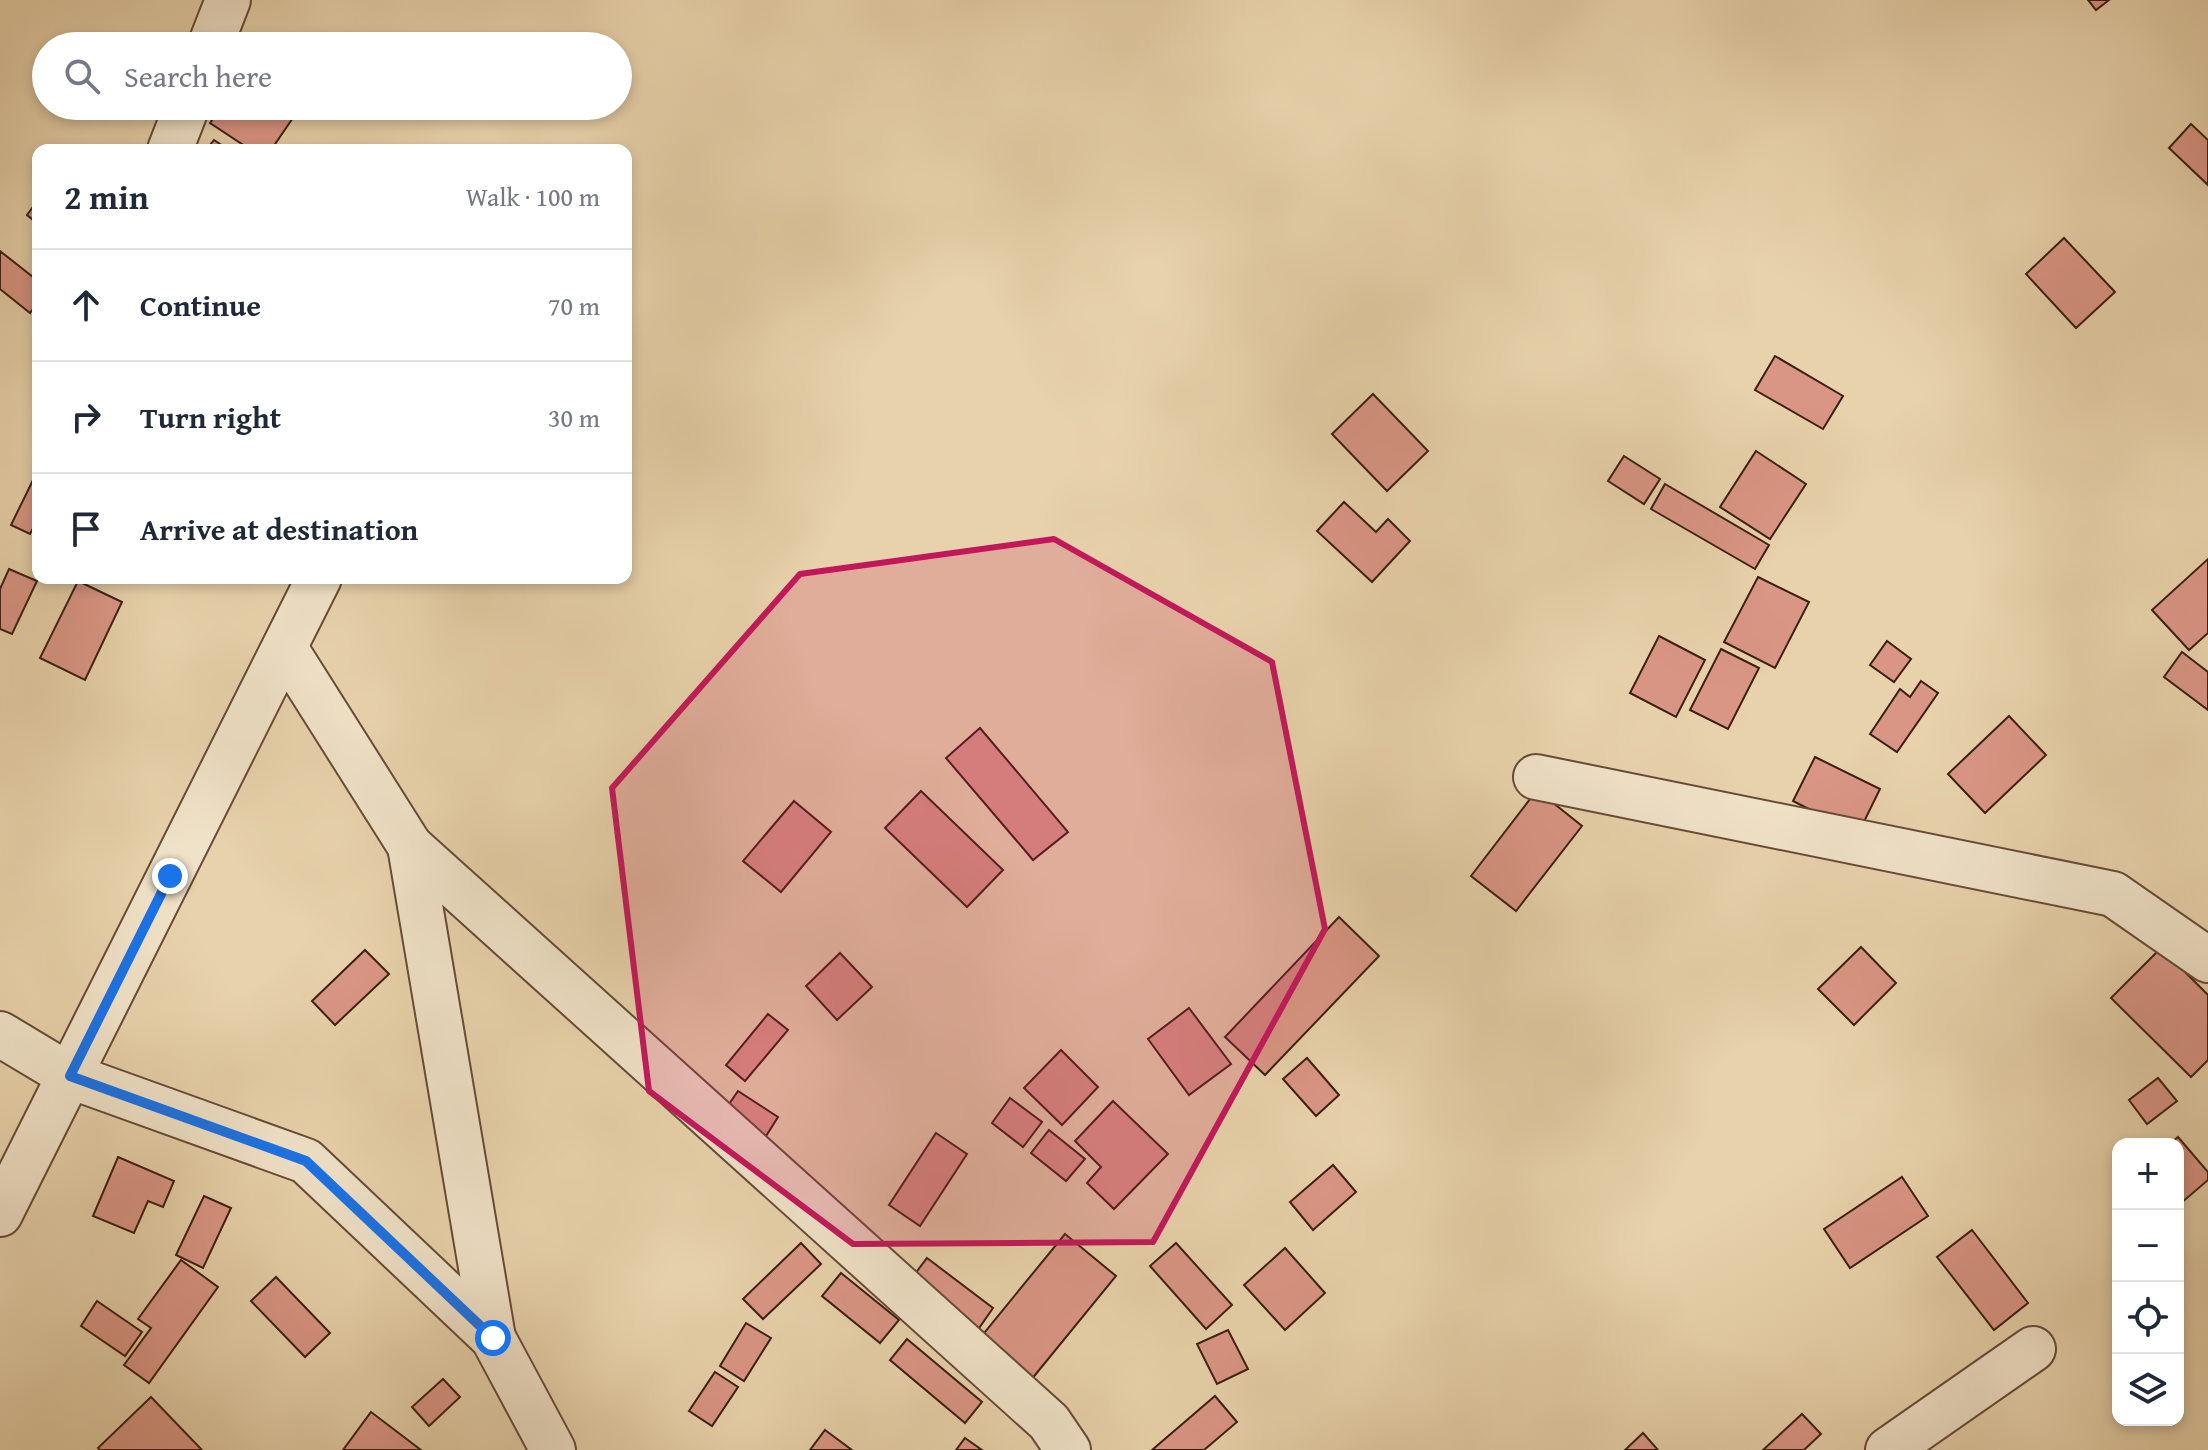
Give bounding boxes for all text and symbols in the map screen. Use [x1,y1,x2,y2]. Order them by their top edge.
search box [32,32,632,120]
icon: search [60,54,104,98]
text: Search here [124,54,272,98]
text: 2 min [64,172,149,221]
text: Walk · 100 m [466,177,600,216]
icon: ahead [64,283,108,327]
text: Continue [140,283,261,327]
text: 70 m [548,286,600,325]
icon: right [64,395,108,439]
text: Turn right [140,395,281,439]
text: 30 m [548,398,600,437]
icon: arrive [64,507,108,551]
text: Arrive at destination [140,507,418,551]
route end [152,858,188,894]
map controls [2112,1138,2184,1426]
button: + [2112,1138,2184,1210]
button: − [2112,1210,2184,1282]
button: locate [2112,1282,2184,1354]
route start [475,1320,511,1356]
button: layers [2112,1354,2184,1426]

